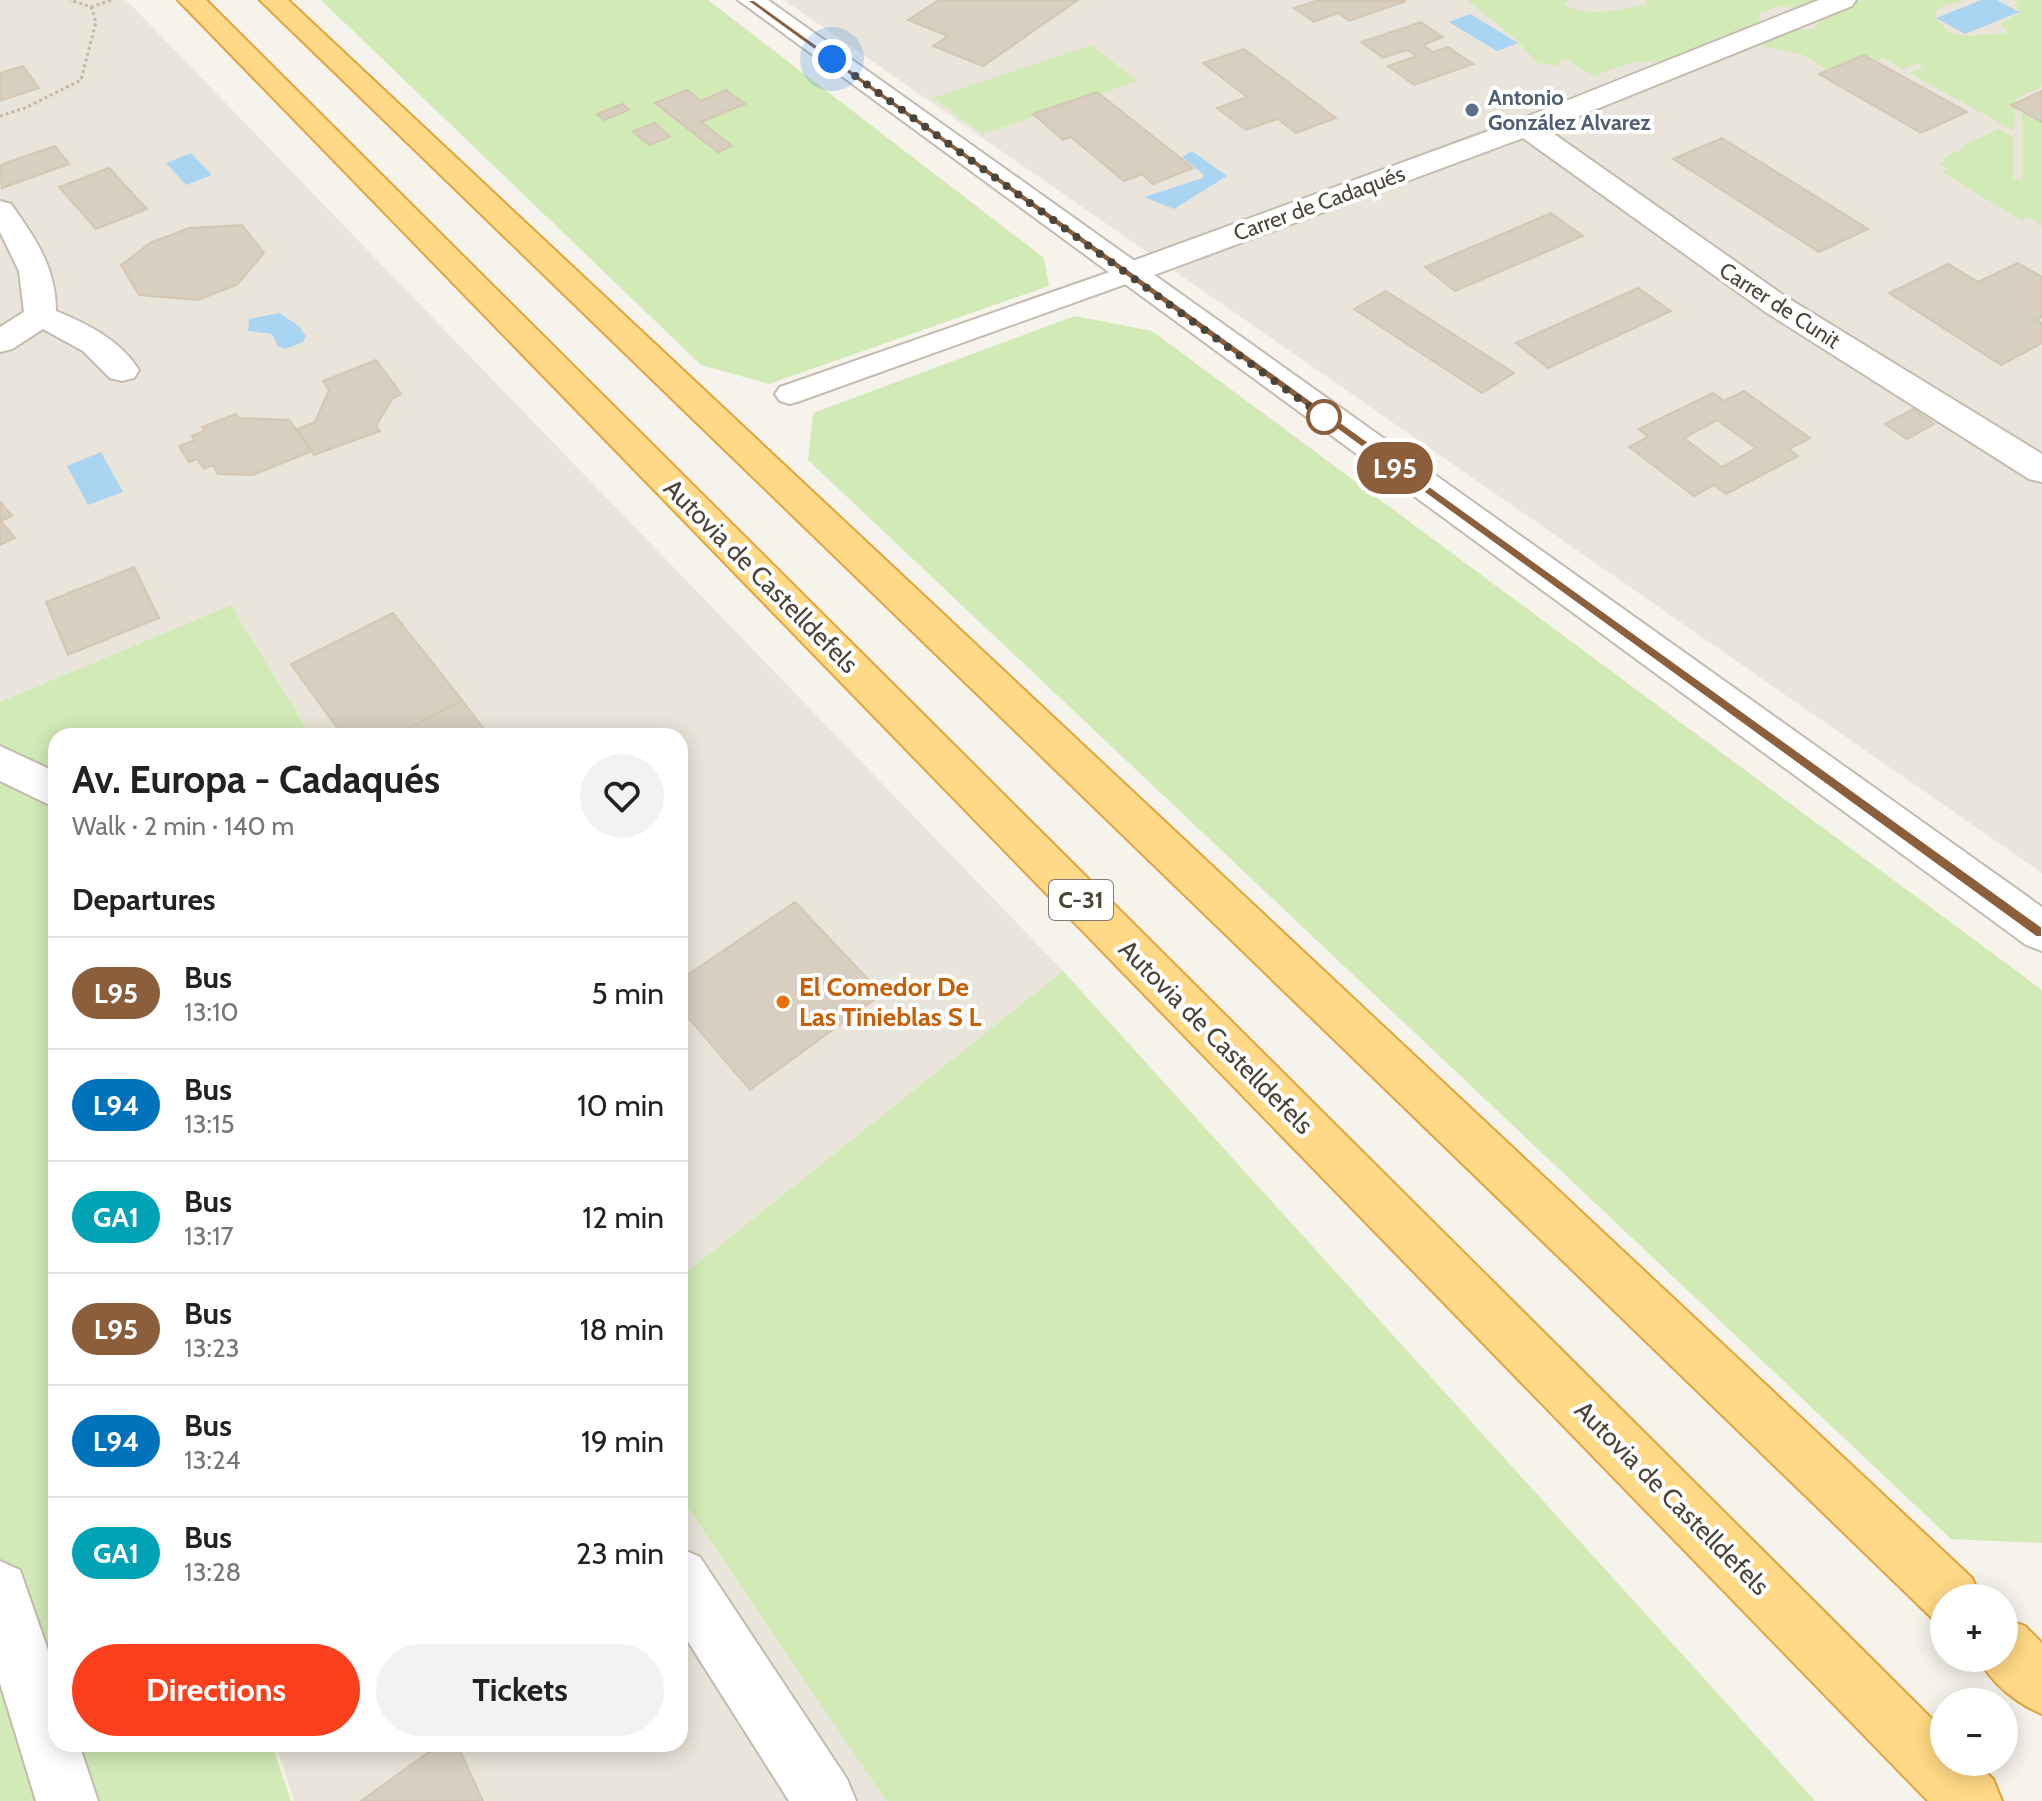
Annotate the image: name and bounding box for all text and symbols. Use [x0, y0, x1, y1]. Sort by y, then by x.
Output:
your location [812, 39, 852, 79]
place label: Antonio González Alvarez [1488, 84, 1651, 136]
marker: Antonio González Alvarez [1463, 101, 1481, 119]
street label: Carrer de Cadaqués [1230, 160, 1409, 247]
street label: Carrer de Cunit [1714, 256, 1846, 355]
unlabelled marker [1307, 400, 1341, 434]
line badge: L95 [1349, 442, 1441, 494]
text: L95 [1373, 451, 1417, 485]
street label: Autovia de Castelldefels [657, 472, 865, 680]
button: heart [580, 754, 664, 838]
text: Av. Europa - Cadaqués [72, 756, 440, 803]
text: Walk · 2 min · 140 m [72, 810, 294, 842]
road number: C-31 [1049, 880, 1113, 920]
text: Departures [72, 881, 216, 918]
street label: Autovia de Castelldefels [1112, 933, 1320, 1141]
text: Bus [184, 959, 232, 996]
place label: El Comedor De Las Tinieblas S L [799, 971, 982, 1033]
text: 5 min [592, 975, 664, 1012]
text: L95 [94, 976, 138, 1010]
marker: El Comedor De Las Tinieblas S L [774, 993, 792, 1011]
text: 13:10 [184, 996, 239, 1028]
text: Bus [184, 1071, 232, 1108]
text: 10 min [577, 1087, 664, 1124]
text: L94 [93, 1088, 139, 1122]
text: 13:15 [184, 1108, 235, 1140]
text: Bus [184, 1183, 232, 1220]
text: 12 min [582, 1199, 664, 1236]
text: GA1 [93, 1200, 139, 1234]
text: 13:17 [184, 1220, 234, 1252]
text: Bus [184, 1295, 232, 1332]
text: 18 min [580, 1311, 664, 1348]
text: L95 [94, 1312, 138, 1346]
text: 13:23 [184, 1332, 240, 1364]
street label: Autovia de Castelldefels [1568, 1394, 1776, 1602]
text: Bus [184, 1407, 232, 1444]
text: 19 min [581, 1423, 664, 1460]
text: L94 [93, 1424, 139, 1458]
text: 13:24 [184, 1444, 241, 1476]
text: Bus [184, 1519, 232, 1556]
text: 23 min [576, 1535, 664, 1572]
text: GA1 [93, 1536, 139, 1570]
text: 13:28 [184, 1556, 241, 1588]
map controls [1930, 1584, 2018, 1776]
button: + [1930, 1584, 2018, 1672]
button: Directions [72, 1644, 360, 1736]
button: Tickets [376, 1644, 664, 1736]
button: − [1930, 1688, 2018, 1776]

